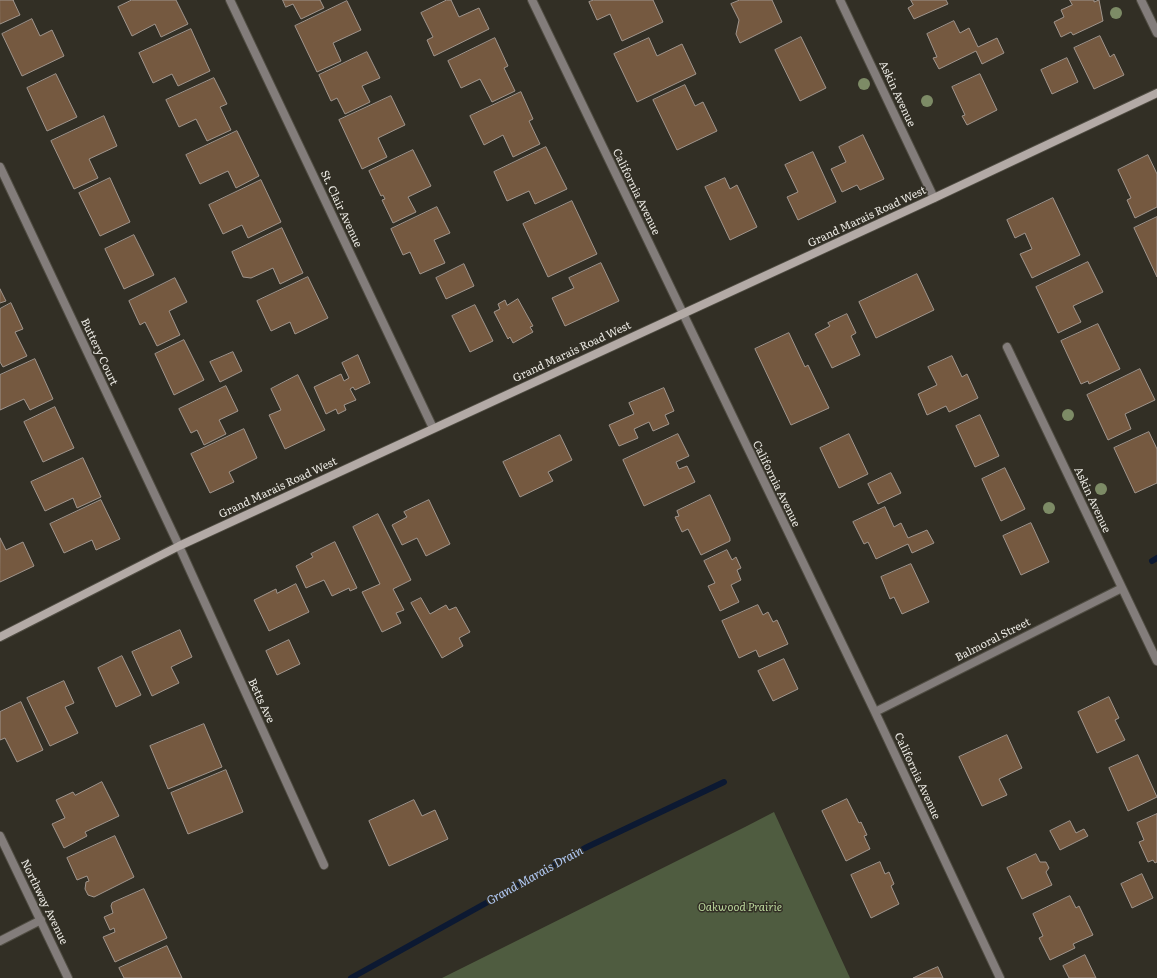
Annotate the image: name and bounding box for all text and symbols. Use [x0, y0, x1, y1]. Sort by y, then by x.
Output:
street label: Askin Avenue [876, 59, 918, 129]
street label: California Avenue [609, 147, 663, 237]
street label: St. Clair Avenue [317, 168, 365, 250]
street label: Grand Marais Road West [806, 184, 928, 250]
street label: Buttery Court [78, 316, 120, 388]
street label: Grand Marais Road West [511, 319, 633, 385]
street label: California Avenue [749, 439, 803, 529]
street label: Grand Marais Road West [217, 455, 339, 521]
street label: Askin Avenue [1071, 465, 1113, 535]
street label: Balmoral Street [953, 615, 1033, 665]
street label: Betts Ave [245, 677, 277, 725]
street label: California Avenue [891, 731, 943, 821]
water label: Grand Marais Drain [484, 844, 586, 908]
street label: Northway Avenue [18, 857, 70, 947]
park label: Oakwood Prairie [698, 901, 782, 915]

